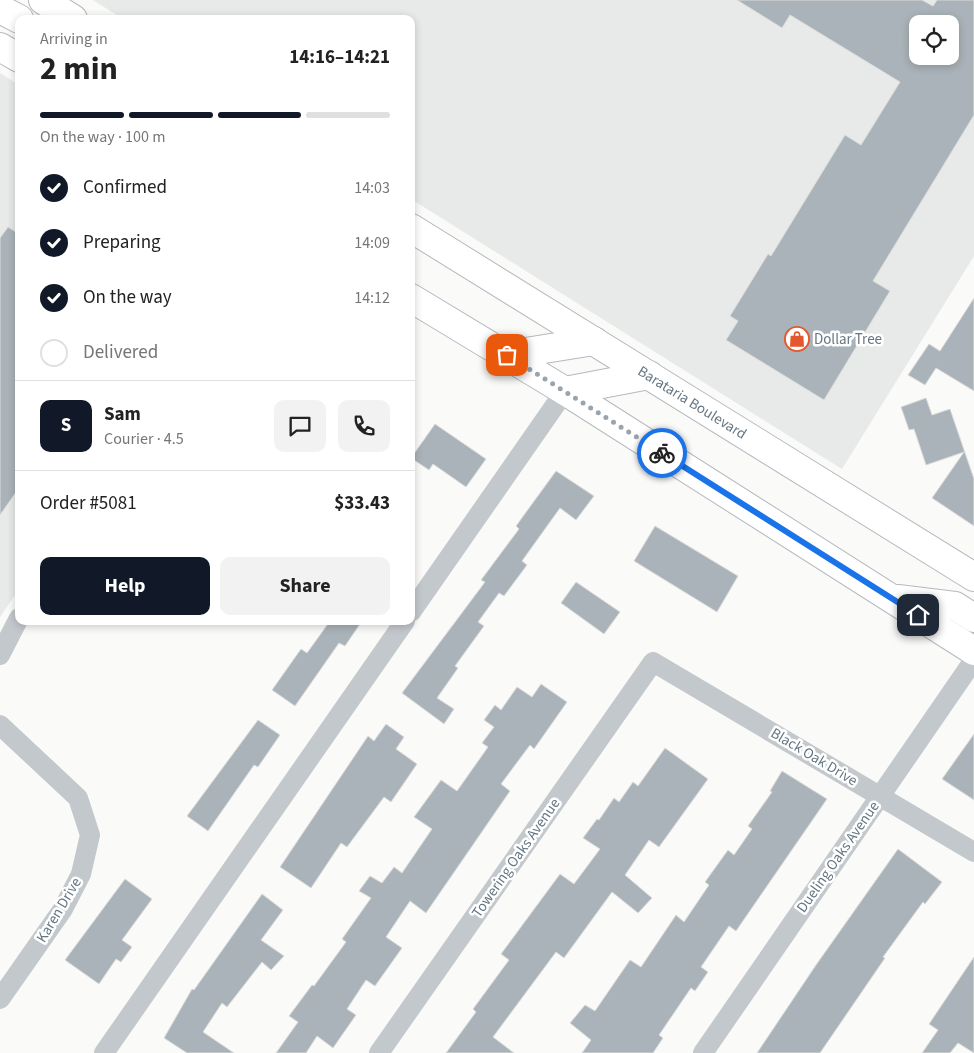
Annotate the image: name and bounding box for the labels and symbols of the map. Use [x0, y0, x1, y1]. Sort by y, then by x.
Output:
shop icon: Dollar Tree [784, 326, 810, 352]
place label: Dollar Tree [814, 329, 882, 350]
pin [486, 334, 528, 376]
street label: Barataria Boulevard [634, 361, 751, 444]
courier [637, 428, 687, 478]
pin [897, 594, 939, 636]
street label: Black Oak Drive [767, 723, 861, 791]
street label: Towering Oaks Avenue [467, 794, 565, 922]
street label: Dueling Oaks Avenue [792, 797, 884, 917]
street label: Karen Drive [31, 874, 87, 946]

